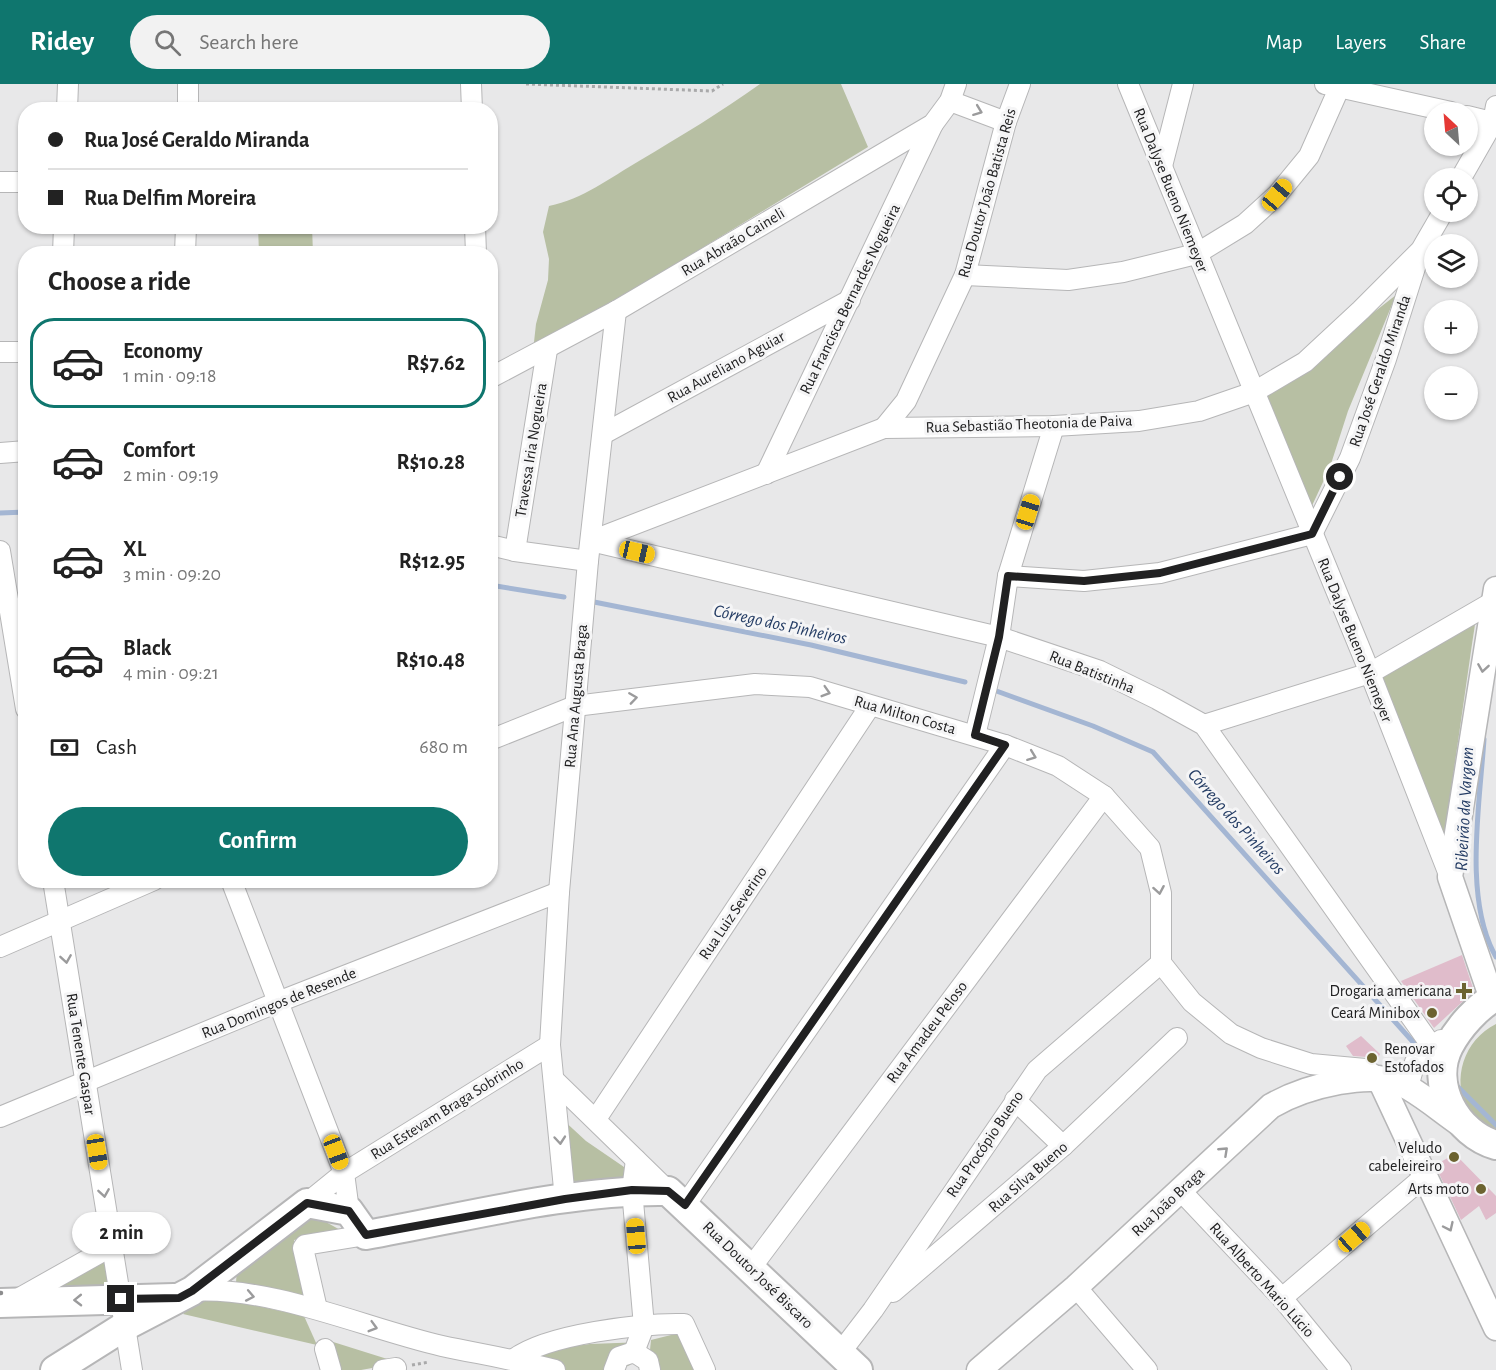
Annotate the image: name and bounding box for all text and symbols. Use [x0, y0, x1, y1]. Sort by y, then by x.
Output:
search box [130, 15, 550, 69]
icon: search [151, 26, 184, 59]
text: Ridey [30, 28, 94, 56]
text: Search here [199, 31, 299, 53]
text: Map [1266, 32, 1302, 53]
text: Layers [1335, 32, 1386, 53]
text: Share [1419, 32, 1466, 53]
north arrow [1424, 102, 1478, 156]
map controls [1424, 102, 1478, 420]
one-way arrow [972, 104, 983, 117]
street label: Rua Doutor João Batista Reis [955, 106, 1019, 279]
street label: Rua Dalyse Bueno Niemeyer [1130, 106, 1212, 276]
text: Rua José Geraldo Miranda [84, 129, 310, 151]
button: locate [1424, 168, 1478, 222]
car [1259, 175, 1295, 215]
text: Rua Delfim Moreira [84, 187, 256, 209]
street label: Rua Francisca Bernardes Nogueira [797, 201, 903, 397]
street label: Rua Abraão Caineli [679, 205, 787, 279]
button: layers [1424, 234, 1478, 288]
text: Choose a ride [48, 268, 191, 295]
street label: Rua José Geraldo Miranda [1346, 293, 1414, 449]
button: + [1424, 300, 1478, 354]
street label: Rua Aureliano Aguiar [665, 328, 788, 406]
icon: car [51, 336, 105, 390]
text: Economy [123, 340, 203, 362]
text: R$7.62 [407, 352, 465, 374]
text: 1 min · 09:18 [123, 366, 216, 386]
button: − [1424, 366, 1478, 420]
street label: Travessa Iria Nogueira [512, 382, 550, 518]
street label: Rua Sebastião Theotonia de Paiva [925, 412, 1133, 436]
icon: car [51, 435, 105, 489]
text: Comfort [123, 439, 195, 461]
text: R$10.28 [396, 451, 465, 473]
route start [1326, 463, 1353, 490]
text: 2 min · 09:19 [123, 465, 219, 485]
car [1014, 492, 1042, 532]
icon: car [51, 534, 105, 588]
text: XL [123, 538, 146, 560]
car [617, 539, 657, 565]
text: R$12.95 [399, 550, 465, 572]
street label: Rua Dalyse Bueno Niemeyer [1314, 556, 1396, 726]
text: 3 min · 09:20 [123, 564, 221, 584]
water label: Córrego dos Pinheiros [712, 602, 848, 648]
street label: Rua Ana Augusta Braga [562, 624, 590, 768]
icon: car [51, 633, 105, 687]
text: Black [123, 637, 171, 659]
street label: Rua Batistinha [1047, 648, 1137, 696]
text: R$10.48 [396, 649, 465, 671]
text: 4 min · 09:21 [123, 663, 219, 683]
one-way arrow [1477, 663, 1489, 672]
one-way arrow [820, 685, 831, 697]
one-way arrow [628, 692, 637, 705]
street label: Rua Milton Costa [852, 693, 958, 737]
icon: cash [48, 731, 81, 764]
text: Cash [96, 736, 137, 758]
text: 680 m [419, 737, 468, 757]
water label: Ribeirão da Vargem [1453, 746, 1477, 872]
one-way arrow [1026, 749, 1037, 761]
water label: Córrego dos Pinheiros [1184, 766, 1288, 879]
button: Confirm [48, 807, 468, 876]
street label: Rua Luiz Severino [696, 864, 770, 962]
one-way arrow [1153, 885, 1165, 895]
one-way arrow [59, 954, 72, 964]
street label: Rua Domingos de Resende [199, 965, 359, 1041]
street label: Rua Amadeu Peloso [884, 978, 971, 1086]
place label: Drogaria americana [1329, 983, 1452, 999]
marker: Drogaria americana [1457, 984, 1471, 998]
street label: Rua Tenente Gaspar [63, 992, 99, 1117]
place label: Ceará Minibox [1331, 1005, 1420, 1021]
marker: Ceará Minibox [1425, 1006, 1439, 1020]
place label: Renovar Estofados [1384, 1041, 1444, 1075]
marker: Renovar Estofados [1365, 1051, 1379, 1065]
street label: Rua Estevam Braga Sobrinho [368, 1055, 526, 1163]
street label: Rua Procópio Bueno [944, 1088, 1027, 1200]
car [321, 1132, 351, 1172]
car [85, 1133, 109, 1171]
one-way arrow [553, 1135, 566, 1144]
street label: Rua Silva Bueno [985, 1138, 1071, 1215]
place label: Veludo cabeleireiro [1368, 1140, 1442, 1174]
one-way arrow [1217, 1147, 1228, 1158]
marker: Veludo cabeleireiro [1447, 1150, 1461, 1164]
street label: Rua João Braga [1129, 1164, 1207, 1240]
place label: Arts moto [1408, 1181, 1469, 1197]
marker: Arts moto [1474, 1182, 1488, 1196]
one-way arrow [97, 1188, 109, 1198]
callout: 2 min [72, 1212, 170, 1254]
car [625, 1217, 647, 1255]
street label: Rua Doutor José Biscaro [700, 1218, 816, 1332]
car [1335, 1218, 1373, 1256]
street label: Rua Alberto Mario Lúcio [1207, 1220, 1318, 1340]
one-way arrow [1441, 1220, 1453, 1231]
text: 2 min [99, 1223, 144, 1243]
route end [107, 1285, 134, 1312]
one-way arrow [245, 1289, 255, 1302]
one-way arrow [74, 1293, 83, 1306]
one-way arrow [367, 1320, 378, 1332]

